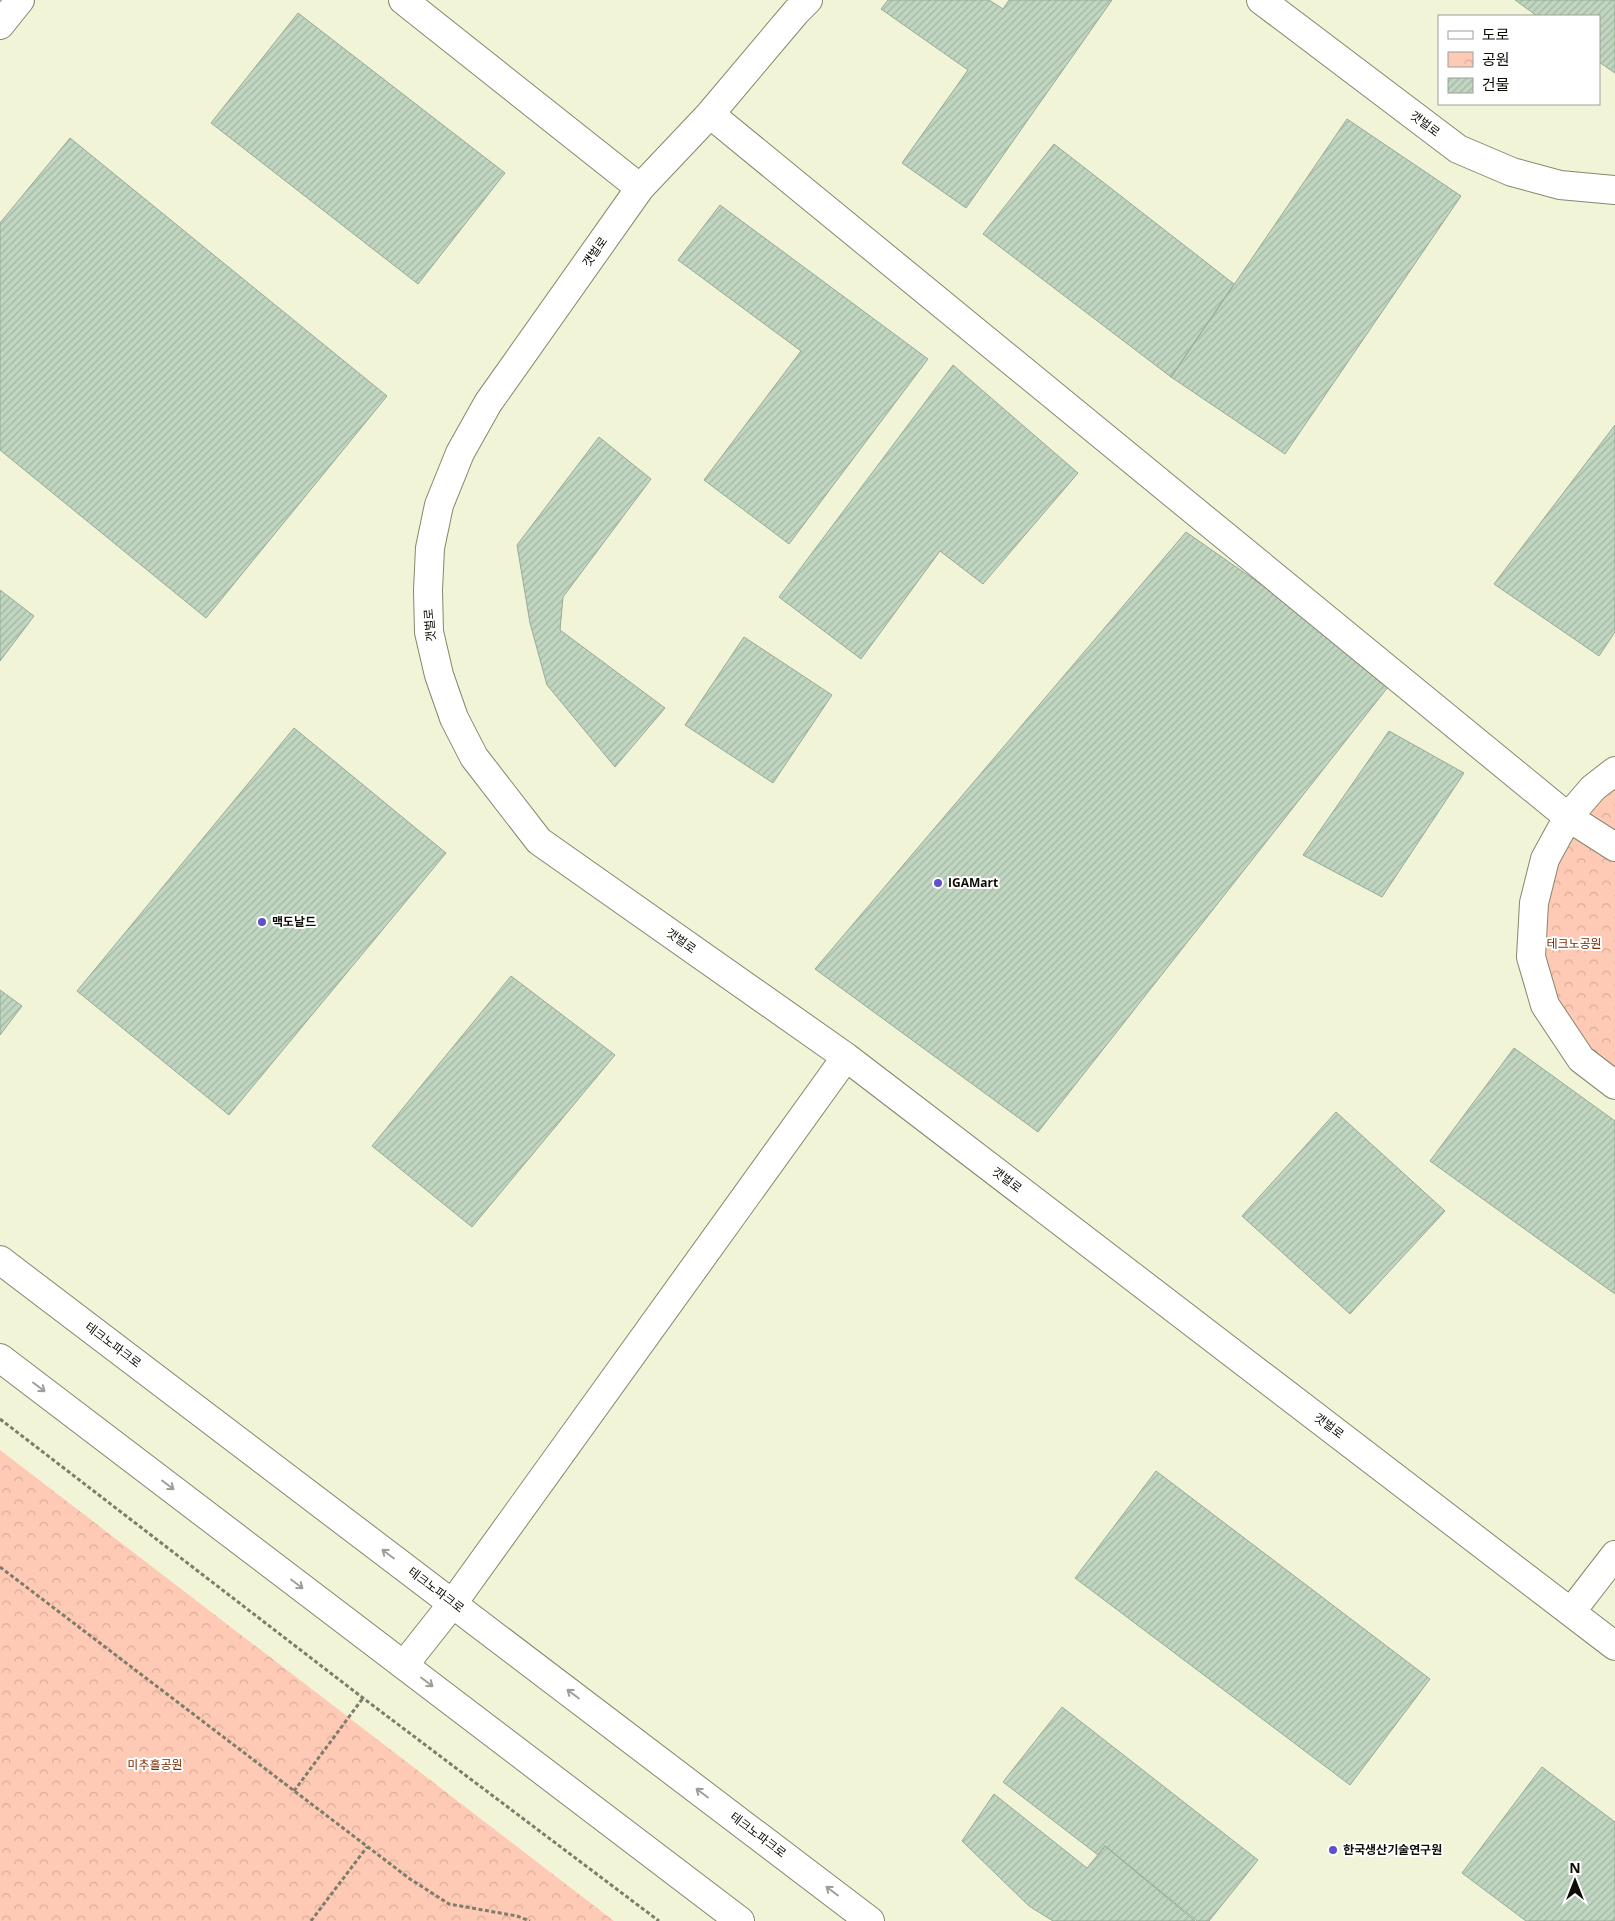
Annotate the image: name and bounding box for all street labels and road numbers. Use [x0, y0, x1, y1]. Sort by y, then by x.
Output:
street label: 갯벌로 [1407, 107, 1444, 140]
street label: 갯벌로 [578, 233, 611, 270]
street label: 갯벌로 [420, 608, 439, 642]
street label: 갯벌로 [663, 924, 700, 957]
street label: 갯벌로 [989, 1163, 1026, 1196]
street label: 테크노파크로 [82, 1318, 145, 1371]
street label: 갯벌로 [1311, 1409, 1348, 1442]
street label: 테크노파크로 [405, 1563, 468, 1616]
street label: 테크노파크로 [727, 1808, 790, 1861]

